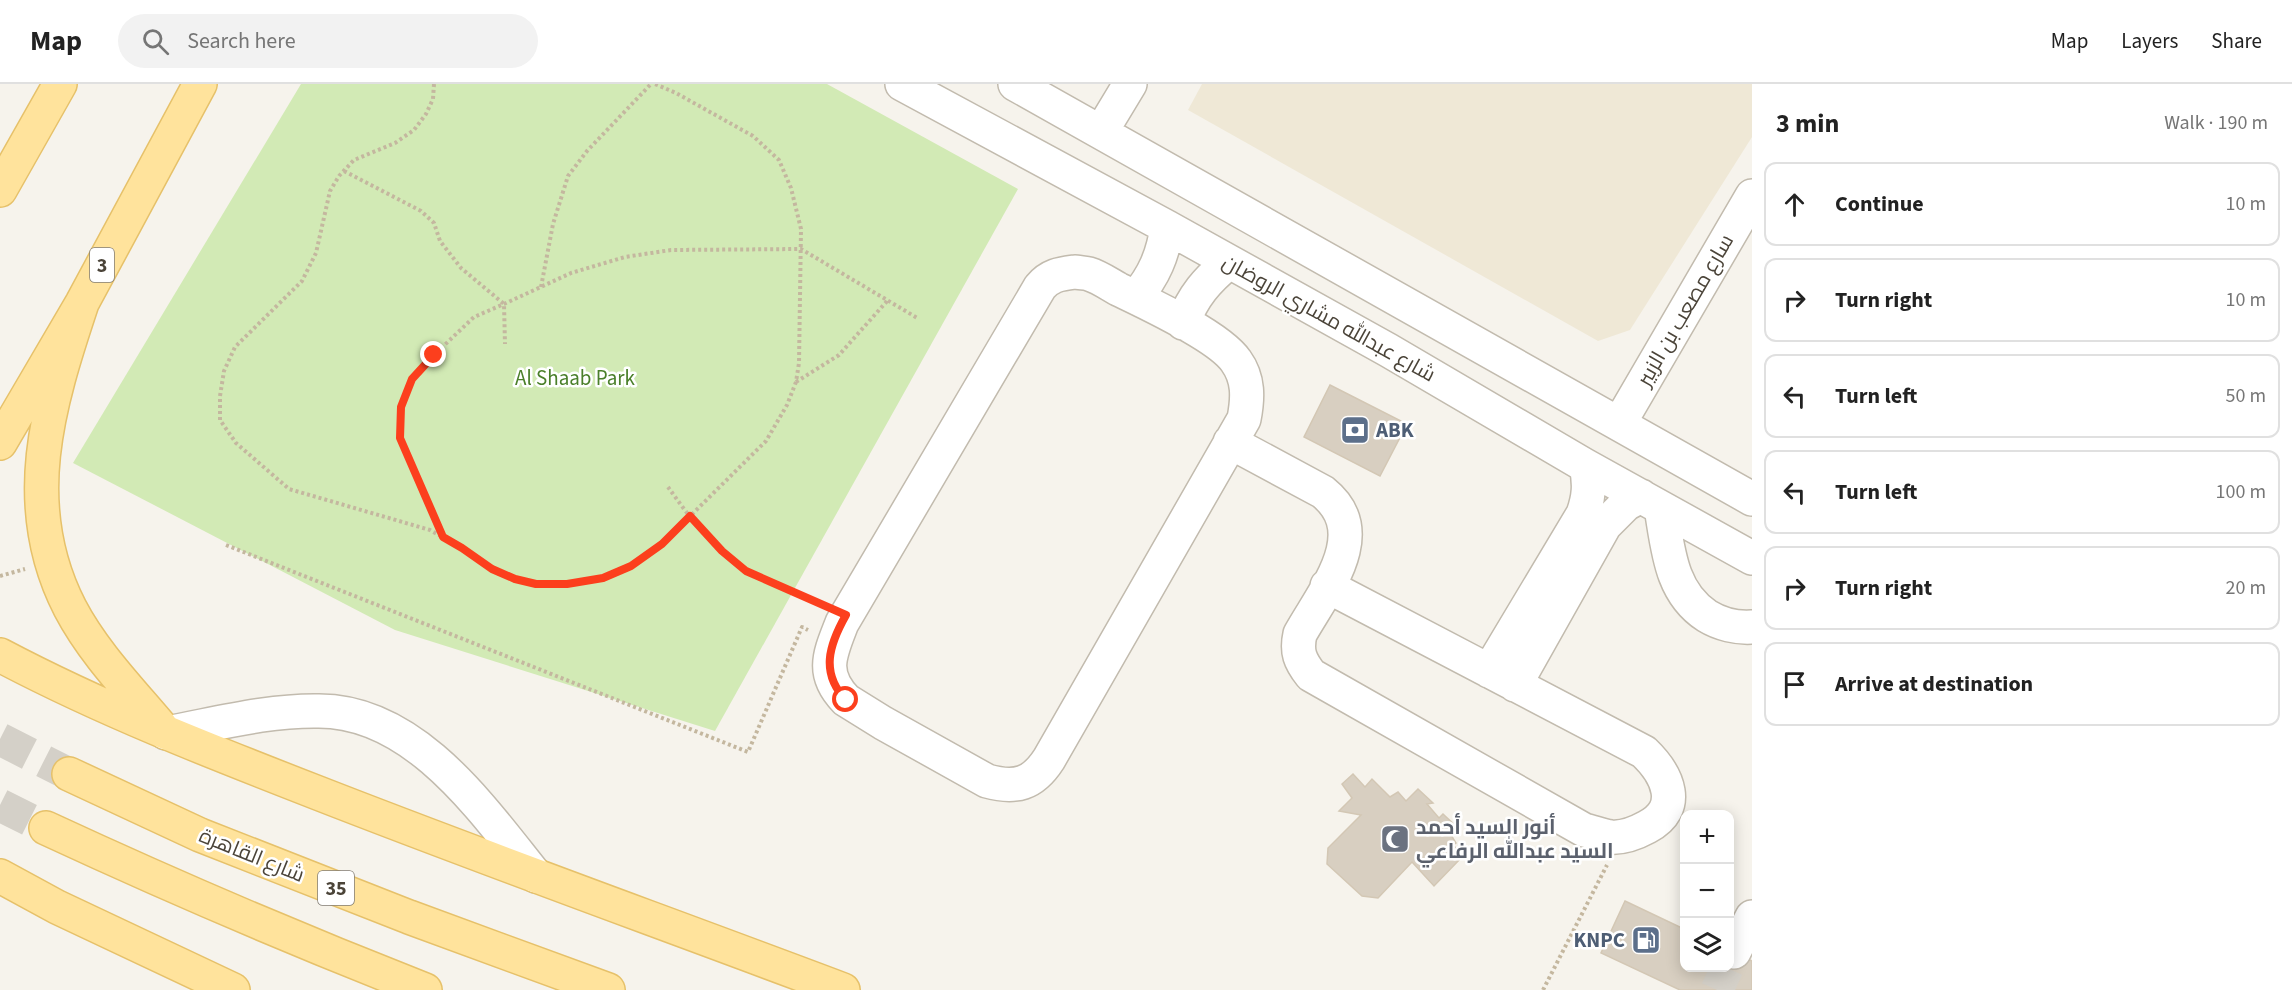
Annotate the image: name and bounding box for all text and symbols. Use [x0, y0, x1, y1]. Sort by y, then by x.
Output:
search box [118, 14, 538, 68]
text: Map [30, 21, 82, 61]
icon: search [139, 25, 172, 58]
text: Search here [187, 25, 296, 57]
text: Map [2051, 26, 2088, 56]
text: Layers [2121, 26, 2178, 56]
text: Share [2211, 26, 2262, 56]
text: 3 min [1776, 105, 1839, 142]
text: Walk · 190 m [2164, 109, 2268, 137]
icon: ahead [1778, 188, 1811, 221]
text: Continue [1835, 188, 1924, 220]
text: 10 m [2226, 190, 2266, 218]
street label: سارع مصعب بن الزبير [1629, 228, 1741, 393]
street label: شارع عبدالله مشاري الروضان [1216, 247, 1441, 390]
road number: 3 [90, 248, 114, 282]
icon: right [1778, 284, 1811, 317]
text: Turn right [1835, 284, 1932, 316]
text: 10 m [2226, 286, 2266, 314]
route end [420, 341, 446, 367]
park label: Al Shaab Park [515, 363, 636, 393]
icon: left [1778, 380, 1811, 413]
text: Turn left [1835, 380, 1917, 412]
text: 50 m [2226, 382, 2266, 410]
bank icon: ABK [1339, 414, 1371, 446]
place label: ABK [1375, 415, 1415, 445]
icon: left [1778, 476, 1811, 509]
text: Turn left [1835, 476, 1917, 508]
text: 100 m [2216, 478, 2266, 506]
icon: right [1778, 572, 1811, 605]
text: Turn right [1835, 572, 1932, 604]
text: 20 m [2226, 574, 2266, 602]
icon: arrive [1778, 668, 1811, 701]
text: Arrive at destination [1835, 668, 2033, 700]
route start [832, 686, 858, 712]
map controls [1680, 810, 1734, 972]
button: + [1680, 810, 1734, 864]
place label: أنور السيد أحمد السيد عبدالله الرفاعي [1416, 812, 1614, 868]
street label: شارع القاهرة [195, 820, 309, 890]
mosque icon: أنور السيد أحمد السيد عبدالله الرفاعي [1379, 823, 1411, 855]
button: − [1680, 864, 1734, 918]
road number: 35 [318, 871, 354, 905]
button: layers [1680, 918, 1734, 972]
fuel station icon: KNPC [1630, 924, 1662, 956]
place label: KNPC [1573, 925, 1625, 955]

